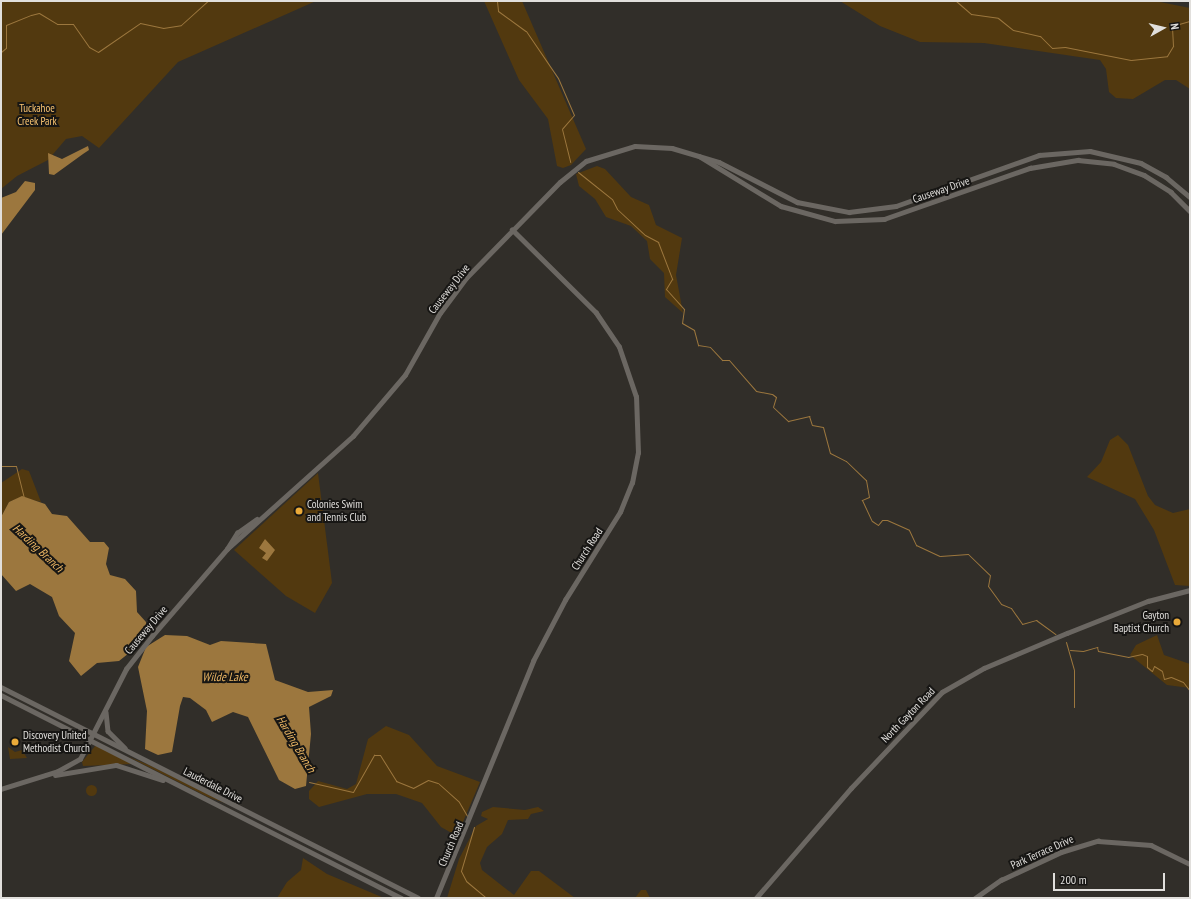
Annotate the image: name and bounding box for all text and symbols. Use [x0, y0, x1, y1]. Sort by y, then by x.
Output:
north arrow [1143, 8, 1183, 48]
text: N [1168, 22, 1182, 30]
park label: Tuckahoe Creek Park [17, 102, 57, 128]
street label: Causeway Drive [911, 174, 971, 206]
street label: Causeway Drive [425, 261, 473, 317]
place label: Colonies Swim and Tennis Club [307, 498, 367, 524]
marker: Colonies Swim and Tennis Club [294, 506, 304, 516]
water label: Harding Branch [10, 521, 66, 575]
street label: Church Road [569, 525, 605, 573]
street label: Causeway Drive [122, 603, 170, 657]
place label: Gayton Baptist Church [1114, 609, 1169, 635]
marker: Gayton Baptist Church [1172, 617, 1182, 627]
water label: Wilde Lake [202, 670, 248, 684]
street label: North Gayton Road [878, 685, 938, 745]
water label: Harding Branch [273, 713, 319, 775]
place label: Discovery United Methodist Church [23, 729, 90, 755]
marker: Discovery United Methodist Church [10, 737, 20, 747]
street label: Lauderdale Drive [181, 764, 245, 806]
street label: Church Road [436, 820, 466, 868]
street label: Park Terrace Drive [1008, 832, 1076, 872]
scale bar [1055, 865, 1167, 891]
text: 200 m [1060, 872, 1087, 887]

